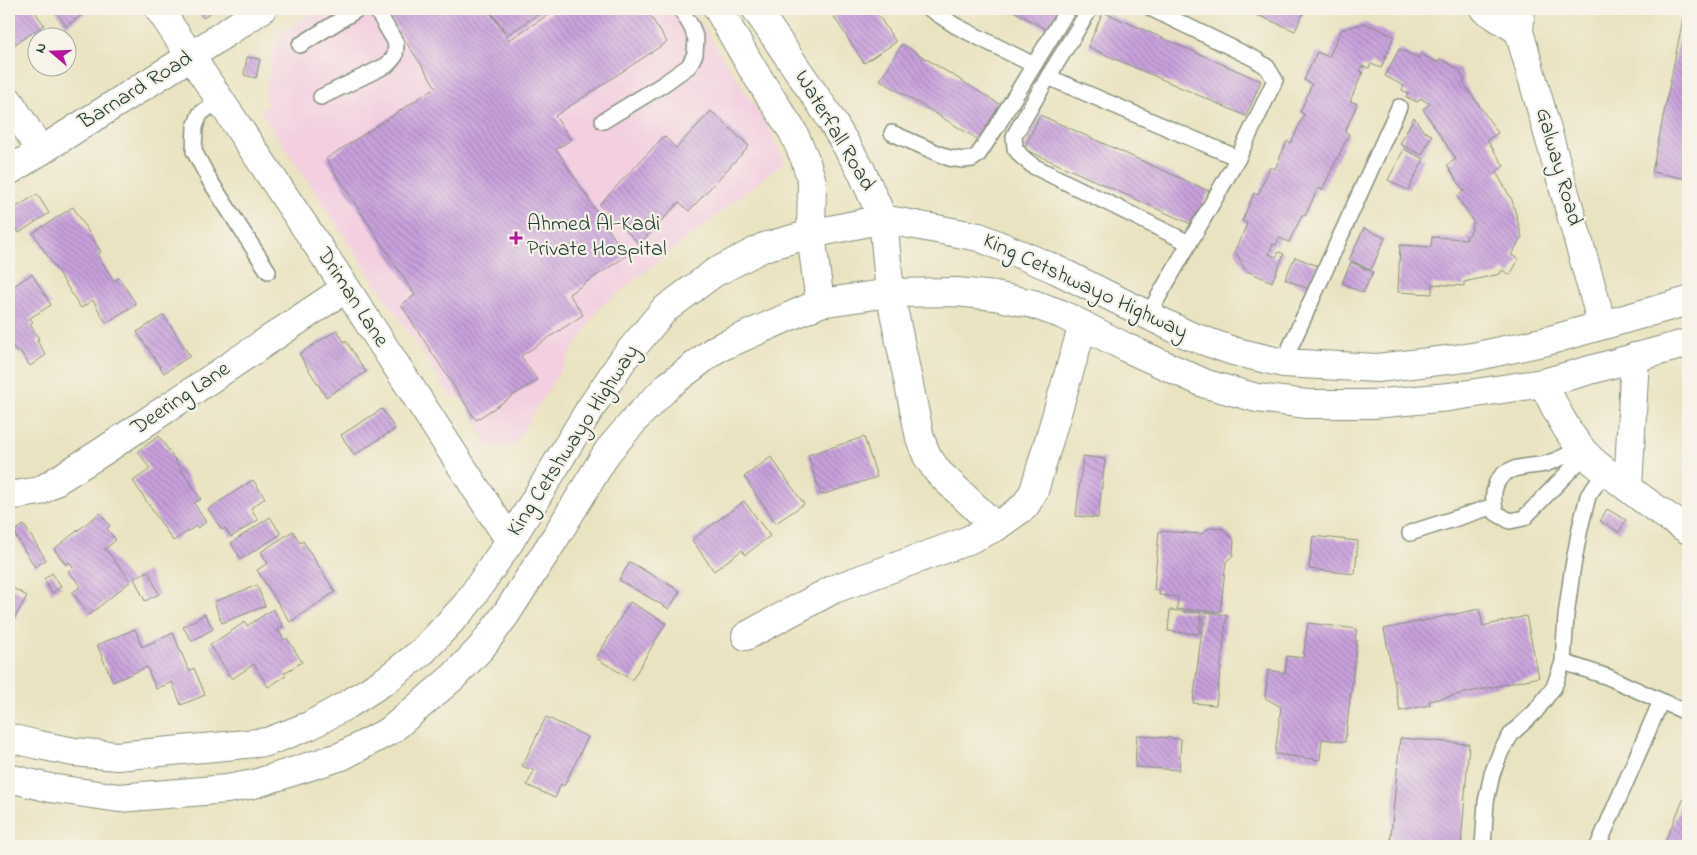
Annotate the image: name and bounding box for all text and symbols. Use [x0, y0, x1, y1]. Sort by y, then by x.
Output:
north arrow [28, 28, 78, 78]
text: N [30, 40, 53, 56]
street label: Barnard Road [72, 43, 199, 139]
street label: Waterfall Road [785, 65, 883, 197]
street label: Galway Road [1525, 104, 1590, 230]
place label: Ahmed Al-Kadi Private Hospital [527, 209, 667, 266]
street label: King Cetshwayo Highway [977, 225, 1193, 349]
marker: Ahmed Al-Kadi Private Hospital [509, 231, 523, 245]
street label: Driman Lane [307, 241, 396, 354]
street label: King Cetshwayo Highway [500, 339, 649, 544]
street label: Deering Lane [124, 354, 238, 445]

